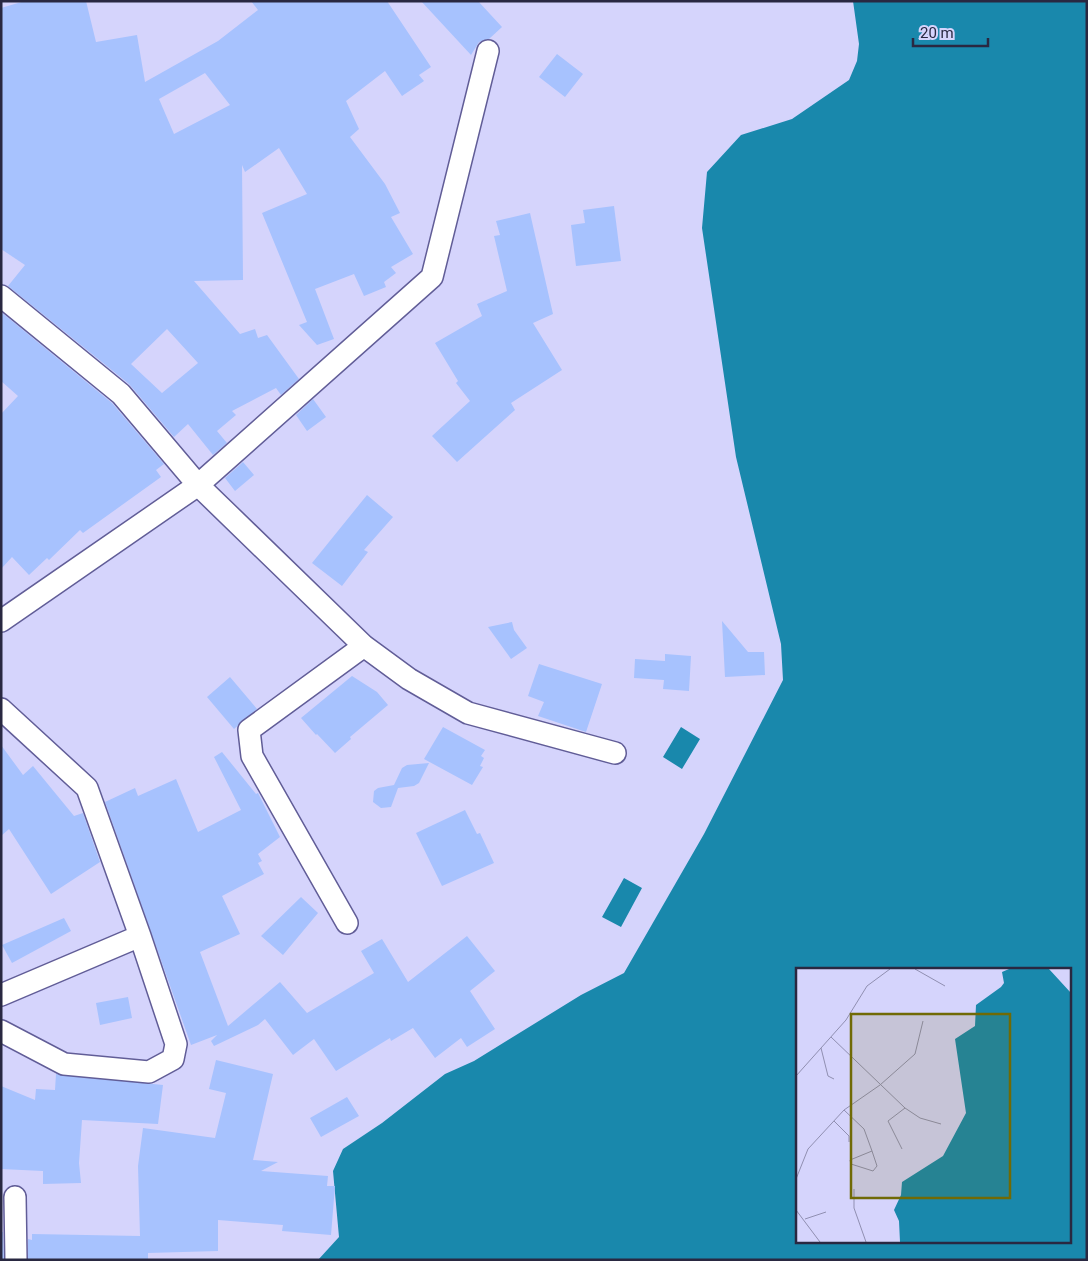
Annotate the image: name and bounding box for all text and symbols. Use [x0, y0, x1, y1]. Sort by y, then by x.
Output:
scale bar [913, 15, 988, 47]
text: 20 m [920, 24, 954, 42]
inset map [796, 968, 1070, 1244]

